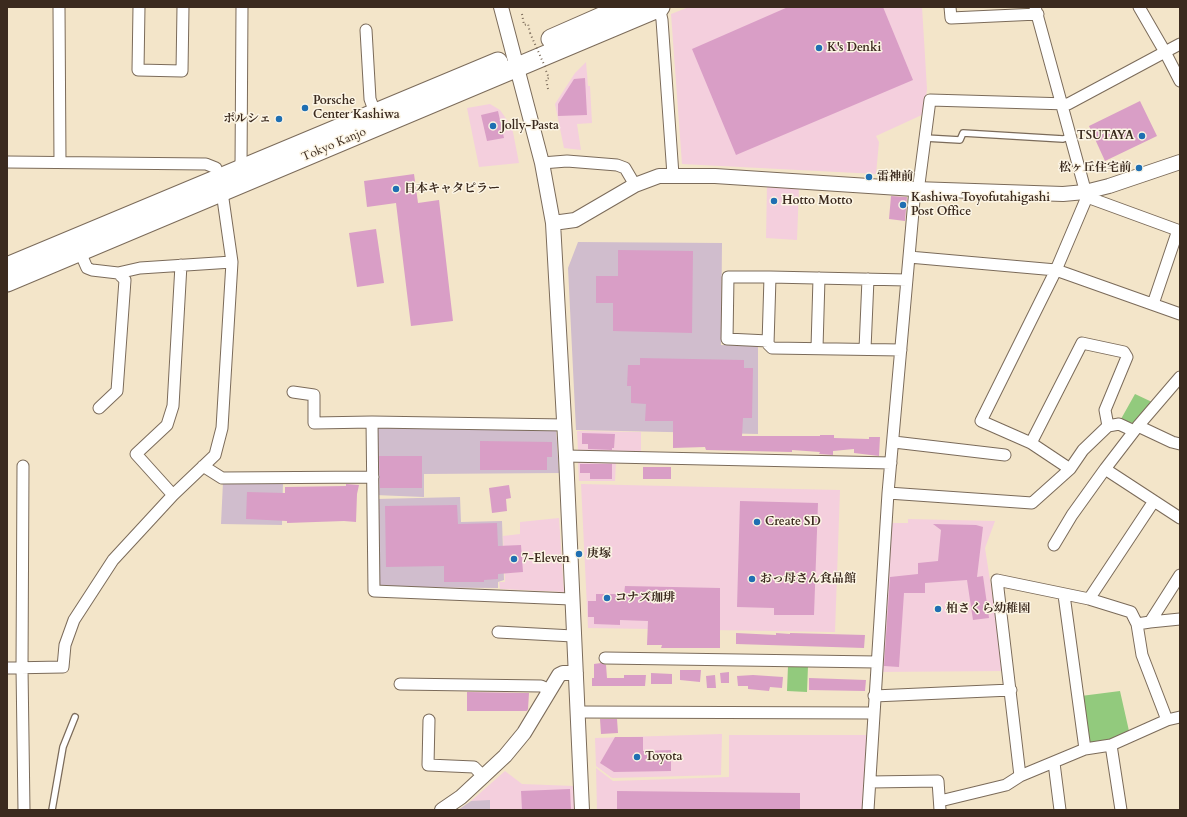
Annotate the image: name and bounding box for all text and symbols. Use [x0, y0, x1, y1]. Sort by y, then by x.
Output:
place label: K's Denki [827, 41, 881, 55]
marker: K's Denki [814, 43, 824, 53]
place label: Porsche Center Kashiwa [313, 94, 400, 122]
marker: Porsche Center Kashiwa [300, 103, 310, 113]
place label: ポルシェ [223, 112, 271, 126]
marker: ポルシェ [274, 114, 284, 124]
place label: Jolly-Pasta [501, 119, 559, 133]
marker: Jolly-Pasta [488, 121, 498, 131]
street label: Tokyo Kanjo [300, 125, 368, 165]
place label: TSUTAYA [1077, 129, 1134, 143]
marker: TSUTAYA [1137, 131, 1147, 141]
place label: 松ヶ丘住宅前 [1059, 161, 1131, 175]
marker: 松ヶ丘住宅前 [1134, 163, 1144, 173]
place label: 雷神前 [877, 170, 913, 184]
marker: 雷神前 [864, 172, 874, 182]
place label: 日本キャタピラー [404, 182, 500, 196]
marker: 日本キャタピラー [391, 184, 401, 194]
place label: Kashiwa Toyofutahigashi Post Office [911, 191, 1050, 219]
place label: Hotto Motto [782, 194, 852, 208]
marker: Hotto Motto [769, 196, 779, 206]
marker: Kashiwa Toyofutahigashi Post Office [898, 200, 908, 210]
place label: Create SD [765, 515, 821, 529]
marker: Create SD [752, 517, 762, 527]
place label: 庚塚 [587, 547, 611, 561]
marker: 庚塚 [574, 549, 584, 559]
place label: 7-Eleven [522, 552, 570, 566]
marker: 7-Eleven [509, 554, 519, 564]
place label: おっ母さん食品館 [760, 572, 856, 586]
marker: おっ母さん食品館 [747, 574, 757, 584]
place label: コナズ珈琲 [615, 591, 675, 605]
marker: コナズ珈琲 [602, 593, 612, 603]
place label: 柏さくら幼稚園 [946, 602, 1030, 616]
marker: 柏さくら幼稚園 [933, 604, 943, 614]
place label: Toyota [645, 750, 682, 764]
marker: Toyota [632, 752, 642, 762]

